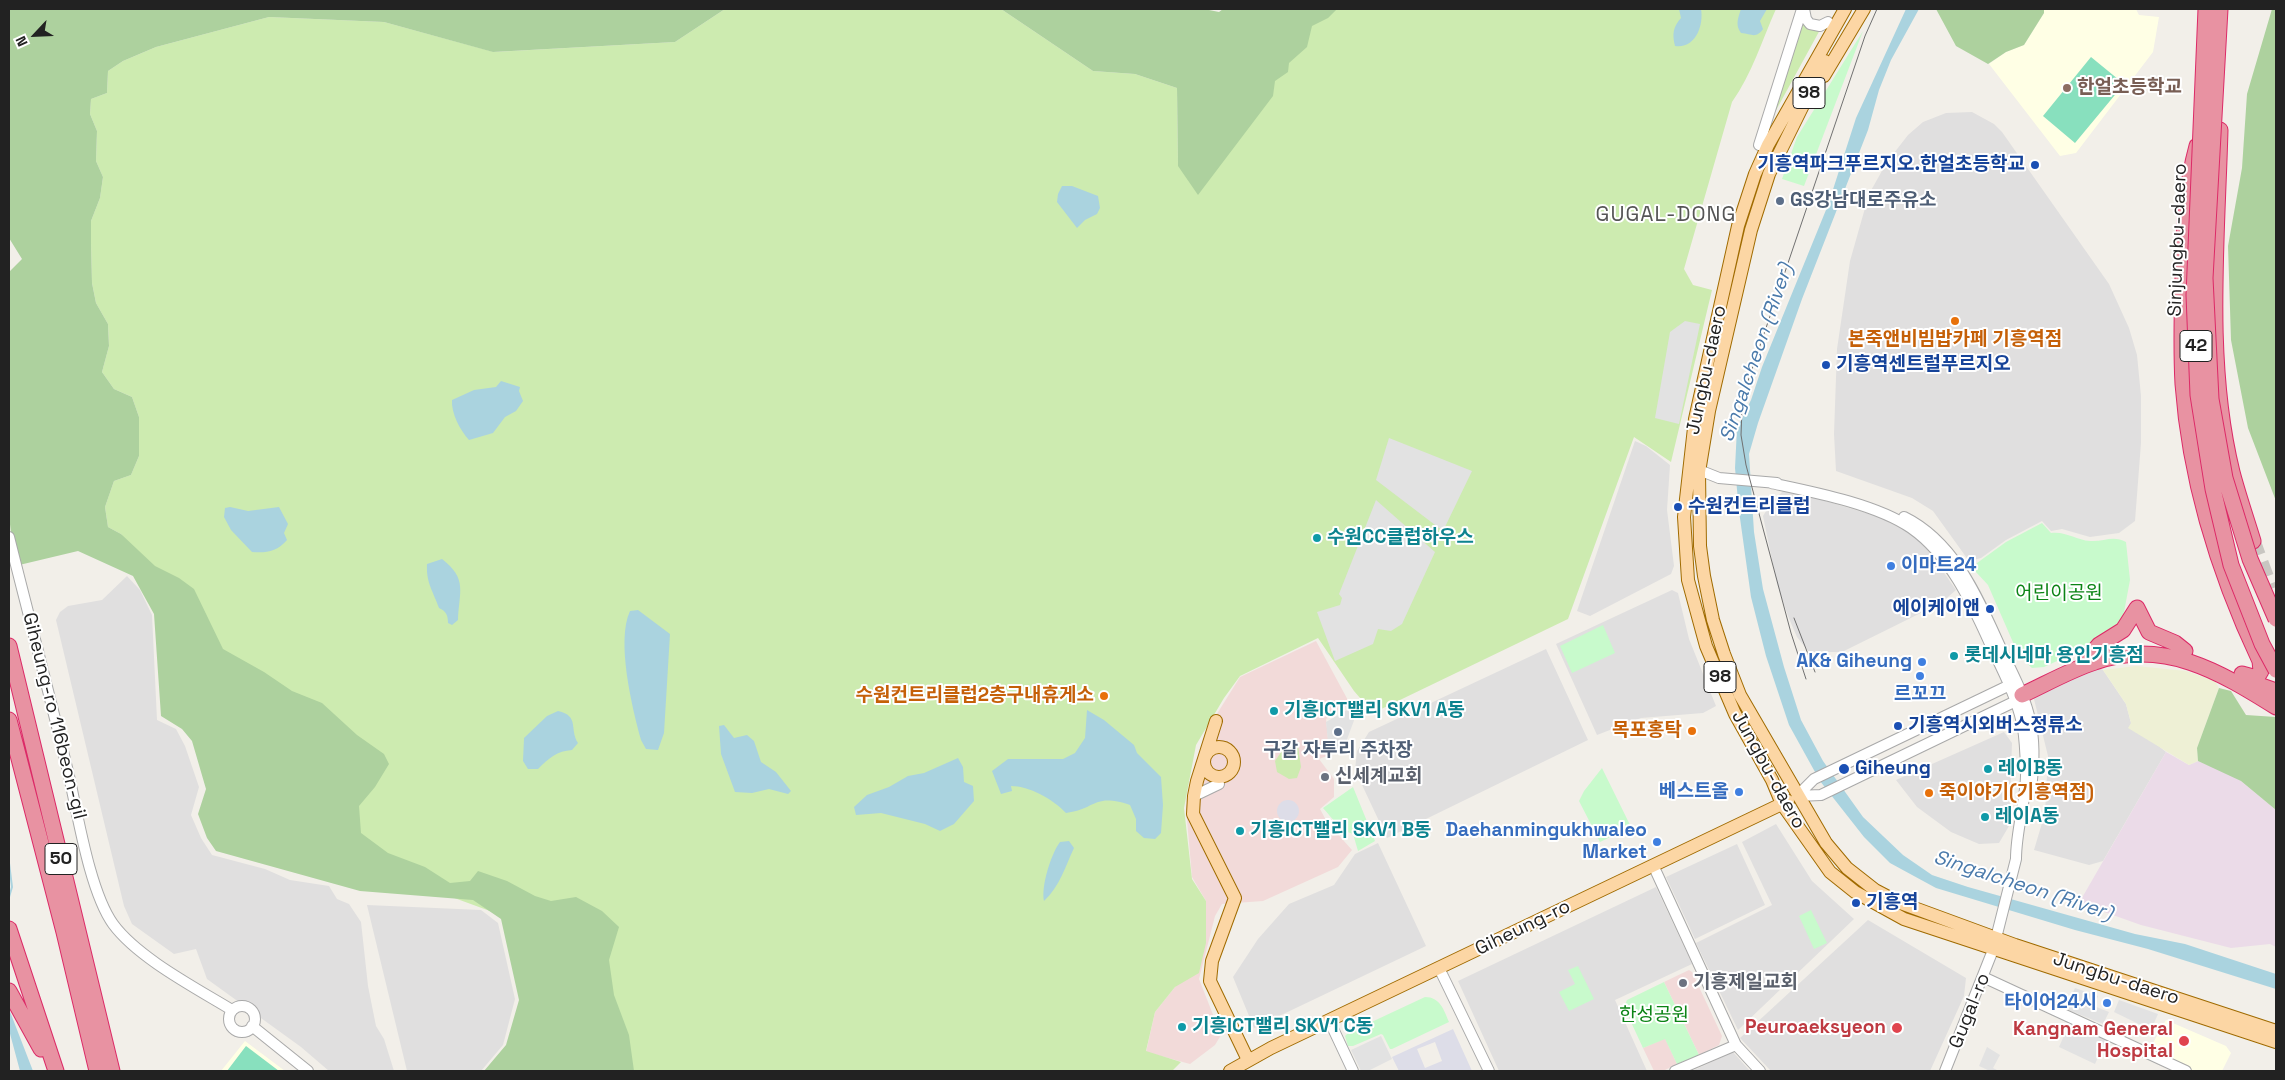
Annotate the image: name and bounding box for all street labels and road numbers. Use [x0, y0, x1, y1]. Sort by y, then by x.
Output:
road number: 98 [1793, 78, 1825, 109]
street label: Sinjungbu-daero [2164, 163, 2192, 317]
street label: Jungbu-daero [1682, 303, 1732, 437]
road number: 42 [2180, 331, 2212, 362]
street label: Giheung-ro 116beon-gil [17, 610, 91, 822]
road number: 98 [1704, 662, 1736, 692]
street label: Jungbu-daero [1726, 707, 1810, 833]
road number: 50 [45, 844, 77, 874]
street label: Giheung-ro [1472, 895, 1574, 961]
street label: Jungbu-daero [2050, 948, 2182, 1010]
street label: Gugal-ro [1945, 970, 1995, 1052]

